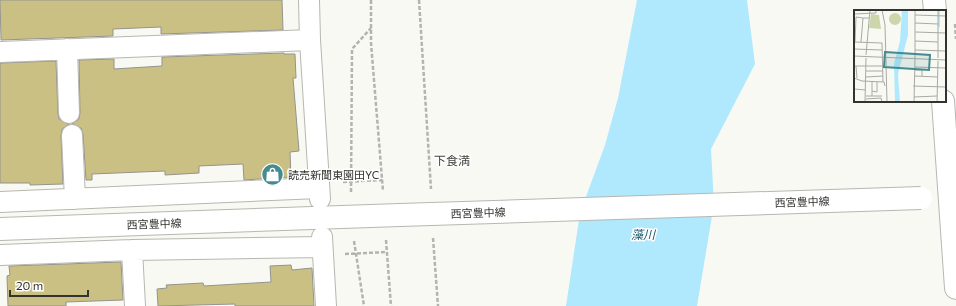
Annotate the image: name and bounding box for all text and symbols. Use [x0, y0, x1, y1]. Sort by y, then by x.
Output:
inset map [854, 10, 946, 102]
district label: 下食満 [434, 153, 470, 167]
shop icon: 読売新聞東園田YC [260, 162, 286, 188]
place label: 読売新聞東園田YC [288, 168, 379, 181]
street label: 西宮豊中線 [774, 194, 830, 209]
street label: 西宮豊中線 [450, 205, 506, 220]
street label: 西宮豊中線 [126, 216, 182, 231]
water label: 藻川 [631, 227, 657, 241]
scale bar [10, 272, 88, 298]
text: 20 m [16, 278, 43, 292]

